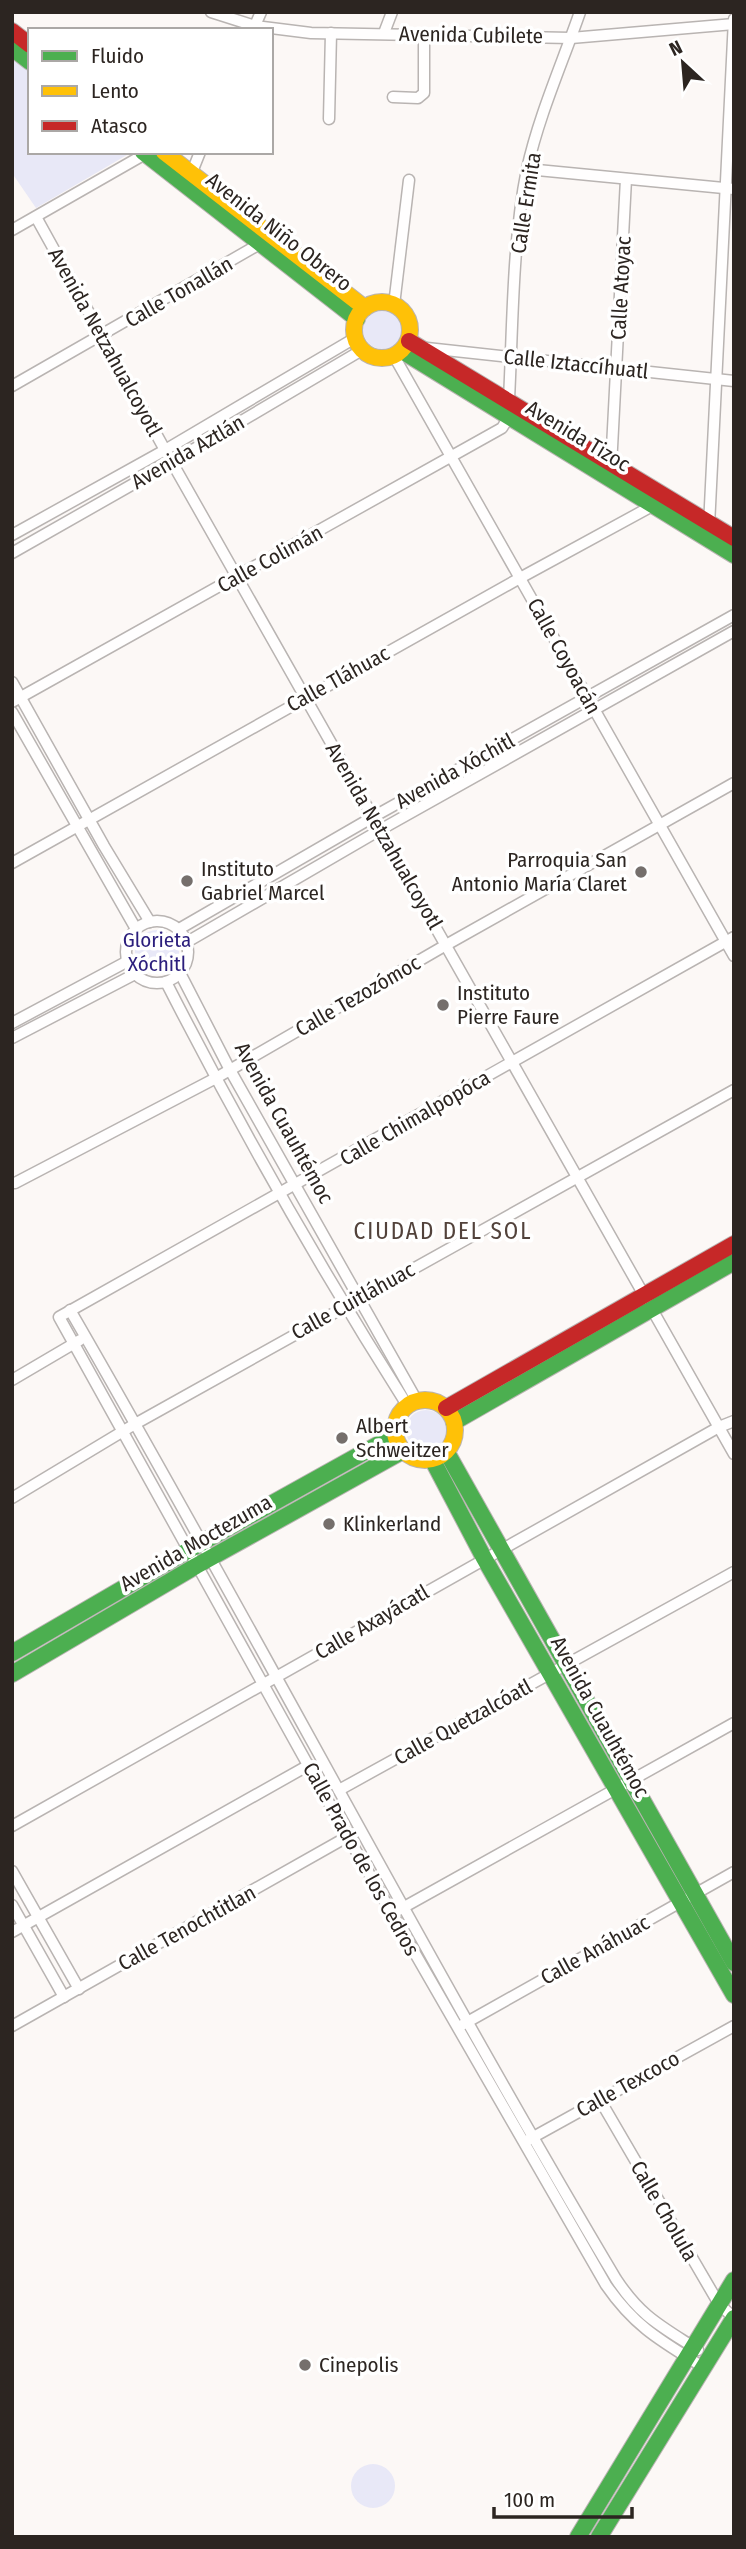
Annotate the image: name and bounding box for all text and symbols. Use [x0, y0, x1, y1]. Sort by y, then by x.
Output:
street label: Avenida Cubilete [399, 21, 543, 49]
legend [28, 28, 273, 154]
north arrow [648, 28, 718, 98]
text: N [666, 35, 686, 61]
text: Fluido [91, 43, 144, 69]
text: Lento [91, 78, 139, 104]
text: Atasco [91, 113, 148, 139]
street label: Calle Ermita [505, 150, 547, 256]
street label: Avenida Niño Obrero [201, 167, 357, 297]
street label: Calle Atoyac [605, 236, 637, 340]
street label: Avenida Netzahualcoyotl [42, 243, 168, 441]
street label: Calle Tonallán [121, 251, 237, 333]
street label: Calle Iztaccíhuatl [502, 343, 650, 385]
street label: Avenida Tizoc [521, 395, 635, 477]
street label: Avenida Aztlán [127, 409, 249, 495]
street label: Calle Colimán [213, 519, 327, 599]
street label: Calle Coyoacán [521, 593, 607, 719]
street label: Calle Tláhuac [282, 640, 394, 718]
street label: Avenida Xóchitl [391, 727, 519, 814]
street label: Avenida Netzahualcoyotl [320, 738, 448, 934]
place label: Parroquia San Antonio María Claret [452, 847, 627, 897]
place label: Instituto Gabriel Marcel [201, 856, 325, 906]
marker: Parroquia San Antonio María Claret [633, 864, 649, 880]
marker: Instituto Gabriel Marcel [179, 873, 195, 889]
park label: Glorieta Xóchitl [123, 927, 191, 977]
street label: Calle Tezozómoc [291, 950, 425, 1042]
place label: Instituto Pierre Faure [457, 980, 559, 1030]
marker: Instituto Pierre Faure [435, 997, 451, 1013]
street label: Avenida Cuauhtémoc [229, 1038, 339, 1208]
street label: Calle Chimalpopóca [335, 1065, 495, 1171]
district label: CIUDAD DEL SOL [353, 1217, 533, 1245]
street label: Calle Cuitláhuac [287, 1256, 419, 1346]
place label: Albert Schweitzer [356, 1413, 449, 1463]
marker: Albert Schweitzer [334, 1430, 350, 1446]
street label: Avenida Moctezuma [116, 1489, 276, 1597]
place label: Klinkerland [343, 1511, 441, 1537]
marker: Klinkerland [321, 1516, 337, 1532]
street label: Calle Axayácatl [310, 1579, 434, 1665]
street label: Avenida Cuauhtémoc [545, 1632, 655, 1802]
street label: Calle Quetzalcóatl [389, 1673, 537, 1771]
street label: Calle Prado de los Cedros [297, 1758, 425, 1960]
street label: Calle Tenochtitlan [114, 1879, 260, 1977]
street label: Calle Anáhuac [536, 1909, 654, 1991]
street label: Calle Texcoco [572, 2045, 684, 2123]
street label: Calle Cholula [625, 2156, 703, 2266]
place label: Cinepolis [319, 2352, 398, 2378]
marker: Cinepolis [297, 2357, 313, 2373]
scale bar [494, 2476, 632, 2520]
text: 100 m [504, 2487, 555, 2513]

